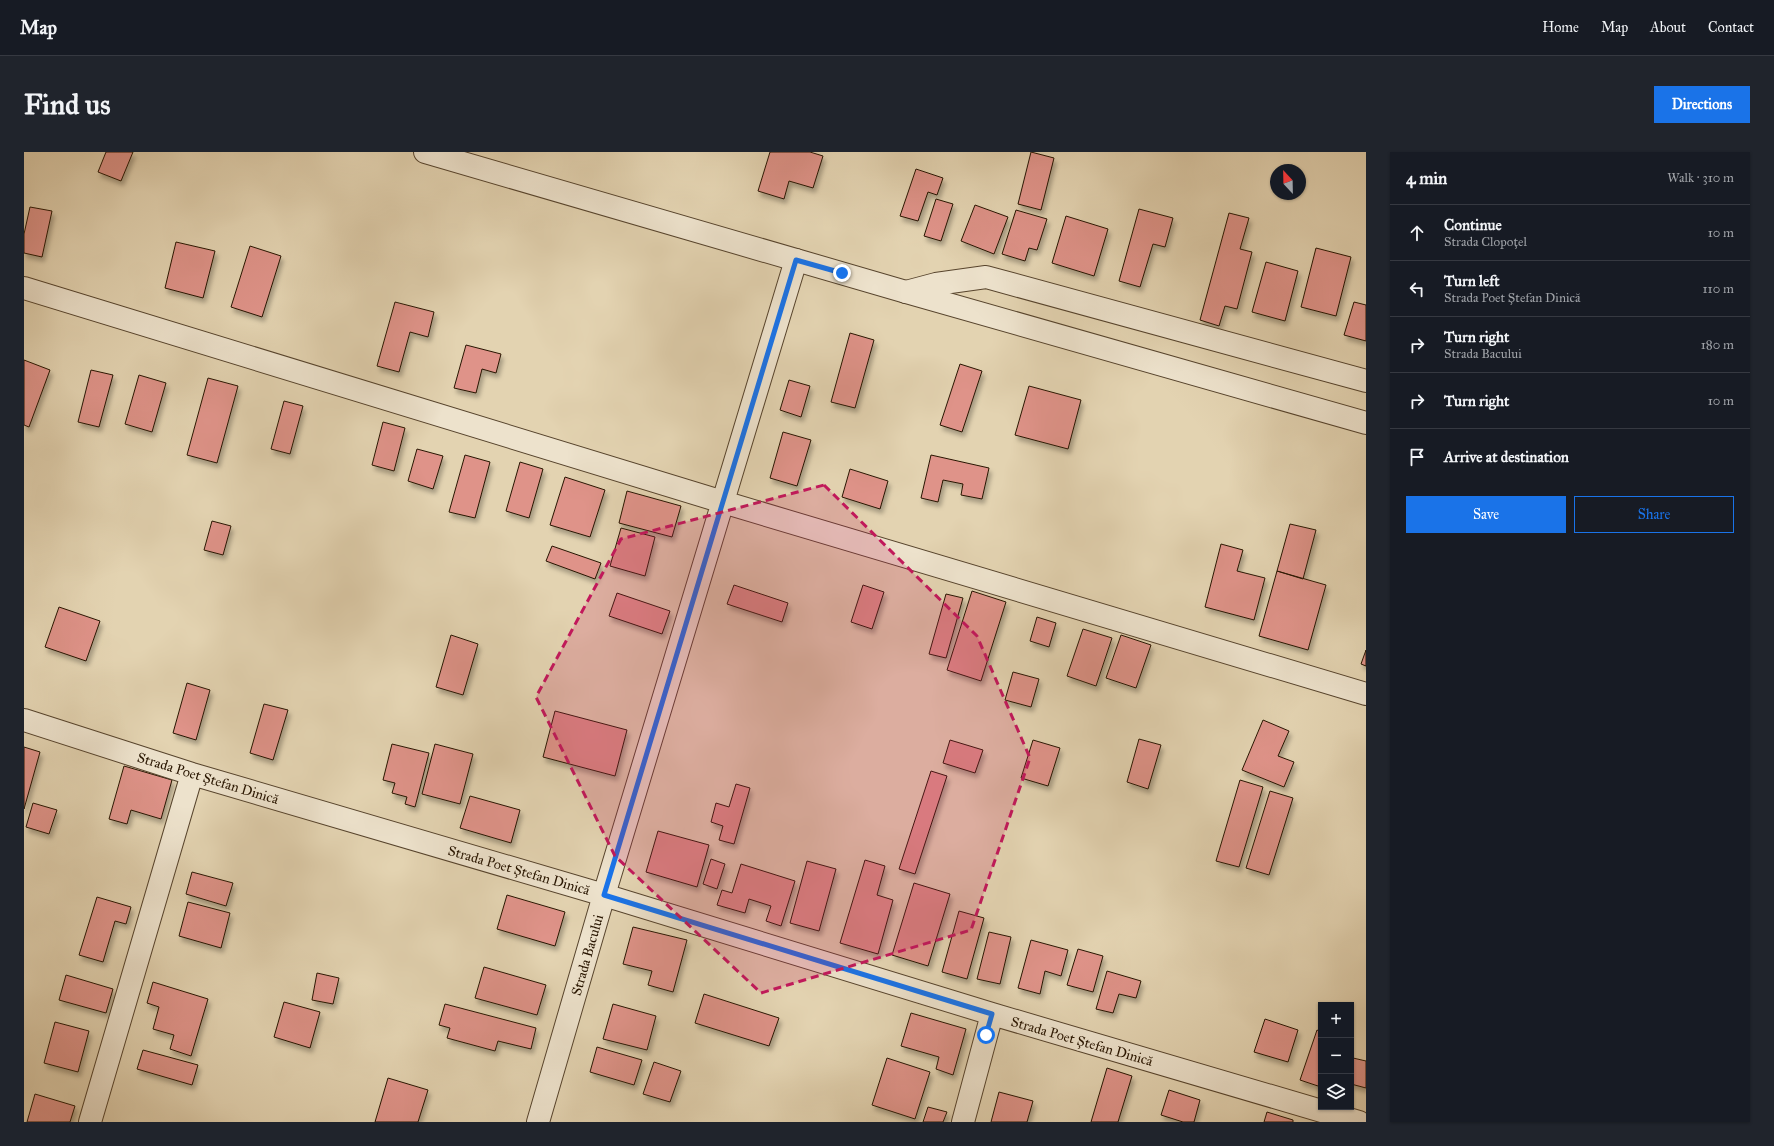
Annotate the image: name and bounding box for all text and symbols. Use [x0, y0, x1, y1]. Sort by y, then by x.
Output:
text: Map [20, 16, 57, 39]
text: Home [1542, 19, 1579, 36]
text: Map [1601, 19, 1628, 36]
text: About [1650, 19, 1686, 36]
text: Contact [1708, 19, 1754, 36]
button: Directions [1654, 86, 1750, 123]
text: Find us [24, 87, 110, 122]
north arrow [1270, 164, 1306, 200]
text: 4 min [1406, 168, 1447, 189]
text: Walk · 310 m [1667, 170, 1734, 186]
text: Continue [1444, 216, 1502, 234]
icon: ahead [1406, 222, 1428, 244]
text: 10 m [1708, 225, 1734, 241]
text: Strada Clopoțel [1444, 234, 1527, 250]
route end [833, 264, 851, 282]
text: Turn left [1444, 272, 1500, 290]
icon: left [1406, 278, 1428, 300]
text: 110 m [1702, 281, 1734, 297]
text: Strada Poet Ștefan Dinică [1444, 290, 1580, 306]
text: Turn right [1444, 328, 1509, 346]
icon: right [1406, 334, 1428, 356]
text: 180 m [1701, 337, 1734, 353]
text: Strada Bacului [1444, 346, 1522, 362]
icon: right [1406, 390, 1428, 412]
text: Turn right [1444, 392, 1509, 410]
text: 10 m [1708, 393, 1734, 409]
icon: arrive [1406, 446, 1428, 468]
text: Arrive at destination [1444, 448, 1569, 466]
button: Save [1406, 496, 1566, 533]
button: Share [1574, 496, 1734, 533]
street label: Strada Poet Ștefan Dinică [135, 749, 281, 808]
street label: Strada Poet Ștefan Dinică [446, 842, 592, 899]
street label: Strada Bacului [568, 912, 607, 998]
map controls [1318, 1002, 1354, 1110]
button: + [1318, 1002, 1354, 1038]
street label: Strada Poet Ștefan Dinică [1009, 1013, 1155, 1070]
route start [977, 1026, 995, 1044]
button: − [1318, 1038, 1354, 1074]
button: layers [1318, 1074, 1354, 1110]

